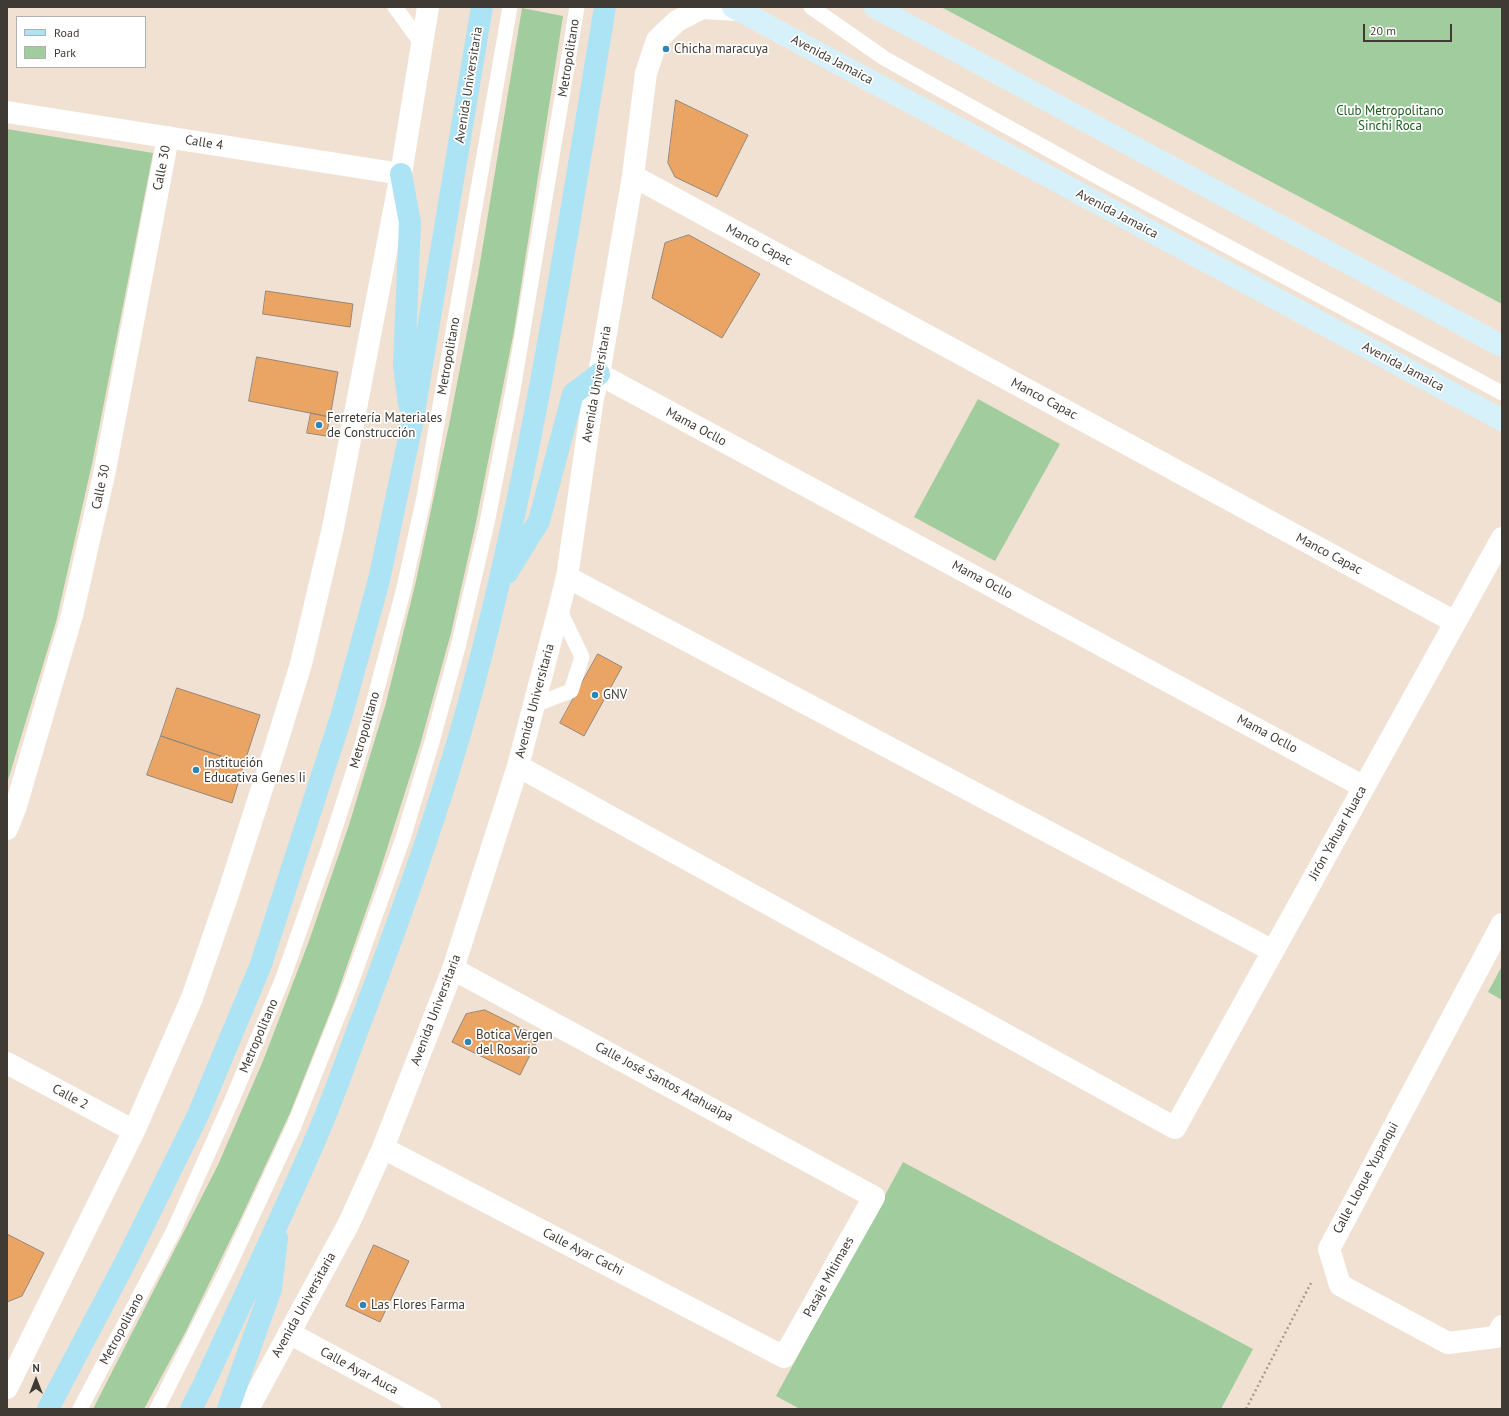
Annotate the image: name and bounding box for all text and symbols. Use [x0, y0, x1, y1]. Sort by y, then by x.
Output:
legend [16, 16, 146, 68]
scale bar [1365, 16, 1454, 42]
street label: Metropolitano [555, 18, 583, 98]
text: 20 m [1370, 23, 1396, 38]
text: Road [54, 25, 79, 40]
street label: Avenida Universitaria [452, 26, 486, 144]
street label: Avenida Jamaica [788, 32, 876, 88]
place label: Chicha maracuya [674, 41, 768, 57]
marker: Chicha maracuya [661, 44, 671, 54]
text: Park [54, 45, 76, 60]
park label: Club Metropolitano Sinchi Roca [1336, 103, 1444, 134]
street label: Calle 4 [184, 132, 224, 154]
street label: Calle 30 [150, 144, 174, 192]
street label: Avenida Jamaica [1073, 186, 1161, 242]
street label: Manco Capac [723, 221, 795, 269]
street label: Metropolitano [434, 316, 464, 396]
street label: Avenida Universitaria [579, 325, 615, 443]
street label: Avenida Jamaica [1359, 339, 1447, 395]
street label: Manco Capac [1008, 375, 1080, 423]
street label: Mama Ocllo [663, 404, 729, 450]
place label: Ferretería Materiales de Construcción [327, 410, 442, 441]
marker: Ferretería Materiales de Construcción [314, 420, 324, 430]
street label: Calle 30 [89, 463, 113, 511]
street label: Manco Capac [1293, 530, 1365, 578]
street label: Mama Ocllo [949, 557, 1015, 603]
street label: Avenida Universitaria [512, 642, 558, 760]
place label: GNV [603, 687, 627, 703]
street label: Metropolitano [347, 690, 383, 770]
marker: GNV [590, 690, 600, 700]
street label: Mama Ocllo [1234, 711, 1300, 757]
place label: Institución Educativa Genes Ii [204, 755, 306, 786]
marker: Institución Educativa Genes Ii [191, 765, 201, 775]
street label: Jirón Yahuar Huaca [1306, 783, 1370, 883]
street label: Avenida Universitaria [408, 952, 464, 1068]
street label: Metropolitano [236, 997, 282, 1075]
place label: Botica Vergen del Rosario [476, 1027, 553, 1058]
marker: Botica Vergen del Rosario [463, 1037, 473, 1047]
street label: Calle José Santos Atahuaipa [592, 1039, 736, 1125]
street label: Calle 2 [49, 1081, 91, 1113]
street label: Calle Lloque Yupanqui [1330, 1119, 1402, 1237]
street label: Calle Ayar Cachi [540, 1225, 626, 1279]
street label: Pasaje Mitimaes [800, 1234, 858, 1320]
street label: Avenida Universitaria [269, 1250, 339, 1360]
street label: Metropolitano [97, 1291, 147, 1367]
place label: Las Flores Farma [371, 1297, 465, 1313]
marker: Las Flores Farma [358, 1300, 368, 1310]
street label: Calle Ayar Auca [317, 1344, 401, 1398]
north arrow [16, 1360, 56, 1400]
text: N [32, 1361, 40, 1375]

